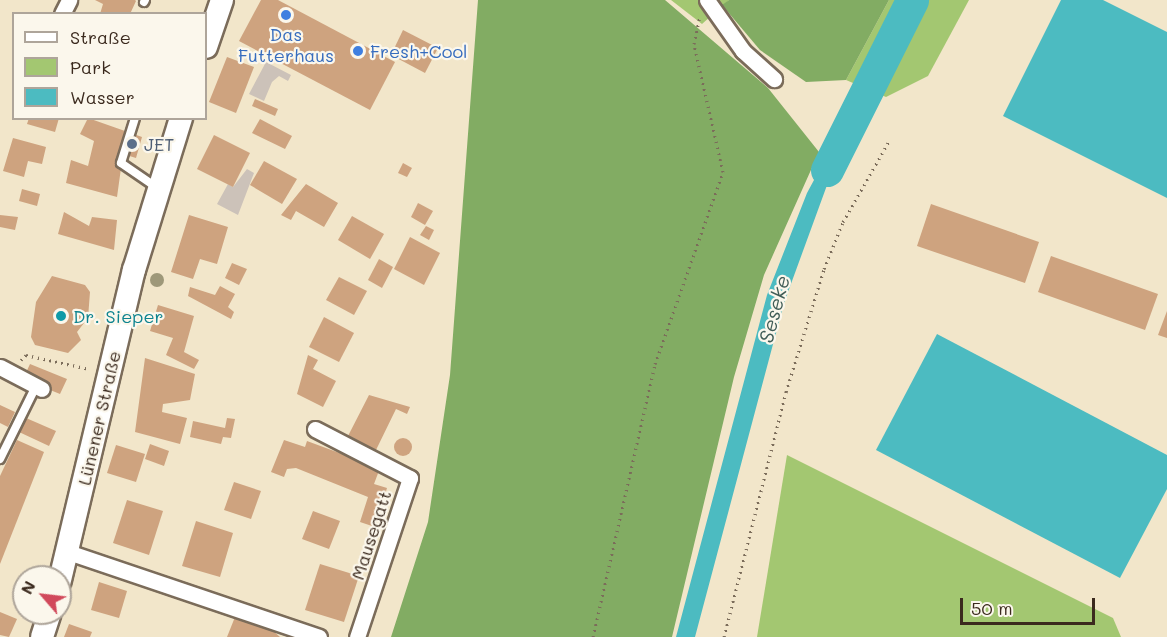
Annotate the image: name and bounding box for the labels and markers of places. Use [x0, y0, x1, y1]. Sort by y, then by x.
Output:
marker: Das Futterhaus [279, 8, 293, 22]
place label: Das Futterhaus [238, 24, 334, 66]
place label: Fresh+Cool [370, 40, 468, 62]
marker: Fresh+Cool [351, 44, 365, 58]
place label: JET [144, 133, 174, 155]
marker: JET [125, 137, 139, 151]
place label: Dr. Sieper [73, 305, 164, 327]
marker: Dr. Sieper [54, 309, 68, 323]

